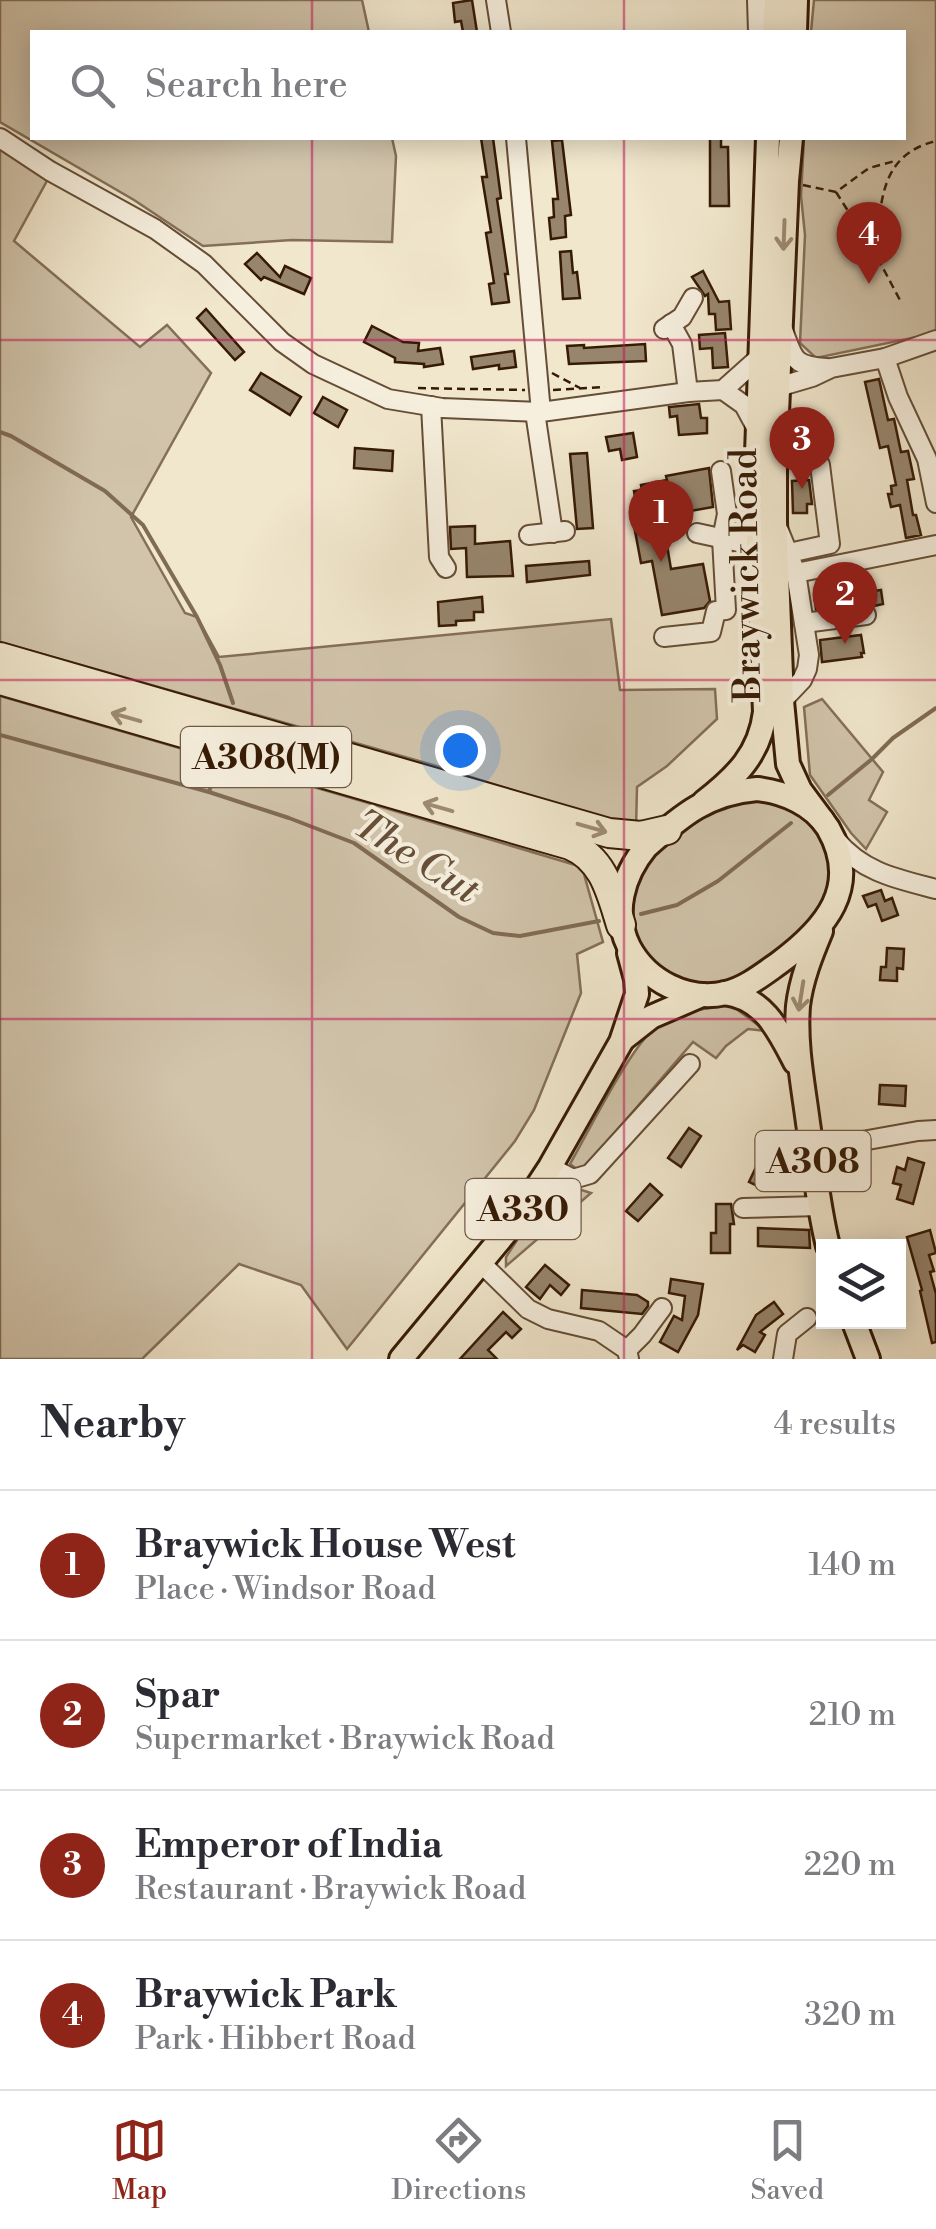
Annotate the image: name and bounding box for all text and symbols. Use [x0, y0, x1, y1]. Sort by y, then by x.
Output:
search box [30, 30, 906, 140]
icon: search [65, 58, 120, 113]
text: Search here [145, 62, 348, 109]
pin: 4 [836, 202, 902, 284]
one-way arrow [775, 218, 794, 250]
pin: 3 [770, 406, 834, 489]
street label: Braywick Road [721, 447, 772, 703]
pin: 1 [628, 480, 694, 562]
pin: 2 [812, 562, 878, 644]
one-way arrow [111, 707, 142, 725]
your location [435, 725, 486, 776]
road number: A308(M) [181, 727, 351, 787]
one-way arrow [423, 797, 454, 815]
water label: The Cut [344, 800, 489, 916]
one-way arrow [575, 820, 607, 838]
one-way arrow [791, 979, 810, 1011]
road number: A308 [756, 1131, 870, 1191]
road number: A330 [466, 1179, 580, 1239]
map controls [816, 1239, 906, 1329]
button: layers [816, 1239, 906, 1329]
text: Nearby [40, 1398, 185, 1451]
text: 4 results [774, 1404, 896, 1444]
text: Braywick House West [135, 1522, 515, 1569]
text: 1 [65, 1545, 80, 1585]
text: 140 m [809, 1545, 896, 1585]
text: Place · Windsor Road [135, 1569, 436, 1609]
text: Spar [135, 1672, 221, 1719]
text: 2 [62, 1695, 83, 1735]
text: 210 m [809, 1695, 896, 1735]
text: Supermarket · Braywick Road [135, 1719, 555, 1759]
text: Emperor of India [135, 1822, 443, 1869]
text: 3 [63, 1845, 82, 1885]
text: 220 m [804, 1845, 896, 1885]
text: Restaurant · Braywick Road [135, 1869, 526, 1909]
text: Braywick Park [135, 1972, 397, 2019]
text: 4 [62, 1995, 83, 2035]
text: 320 m [804, 1995, 896, 2035]
text: Park · Hibbert Road [135, 2019, 416, 2059]
tab: Map [112, 2113, 167, 2208]
tab: Directions [391, 2113, 526, 2208]
tab: Saved [750, 2113, 824, 2208]

